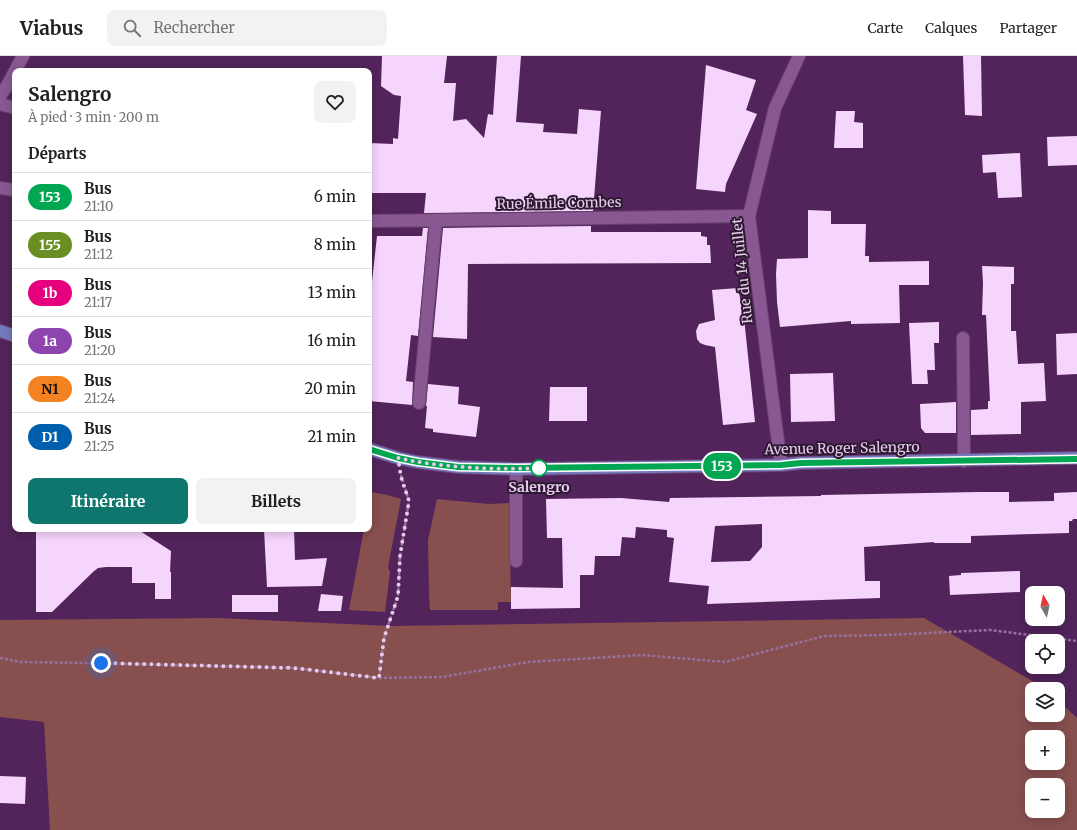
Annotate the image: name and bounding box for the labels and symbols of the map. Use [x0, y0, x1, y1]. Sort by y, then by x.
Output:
street label: Rue Émile Combes [496, 193, 622, 213]
street label: Rue du 14 Juillet [727, 217, 757, 325]
street label: Avenue Roger Salengro [763, 438, 920, 458]
line badge: 153 [699, 453, 745, 479]
marker: Salengro [530, 459, 548, 477]
place label: Salengro [508, 478, 570, 496]
north arrow [1025, 586, 1065, 626]
your location [91, 653, 111, 673]

